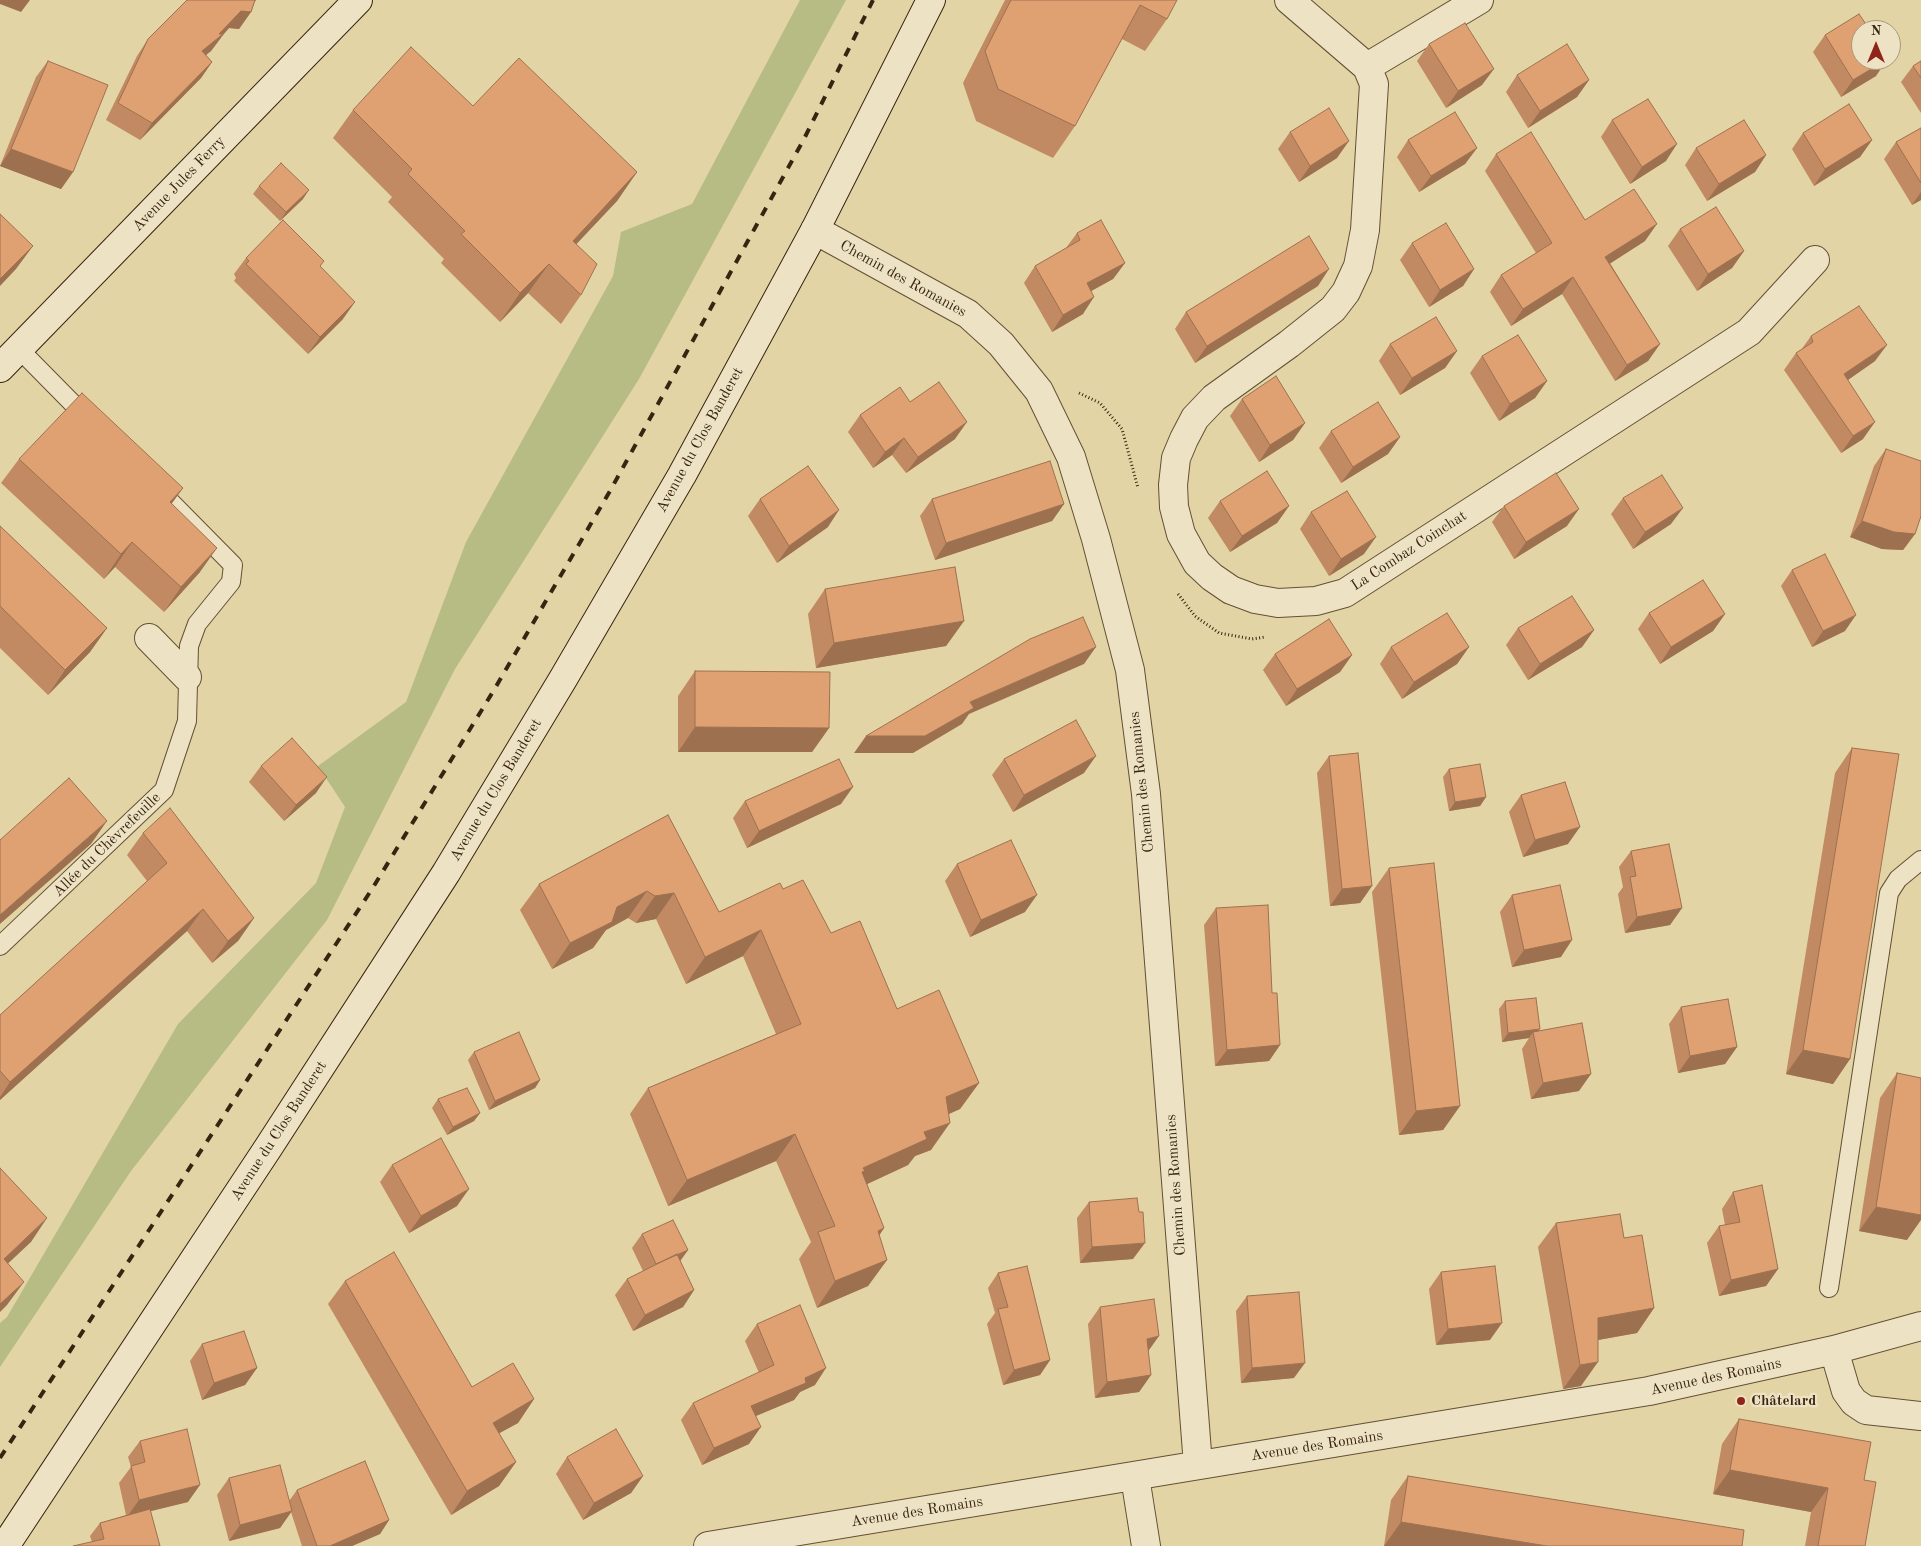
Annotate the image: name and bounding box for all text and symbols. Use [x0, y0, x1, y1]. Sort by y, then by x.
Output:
north arrow [1851, 20, 1901, 70]
text: N [1871, 24, 1881, 38]
street label: Avenue Jules Ferry [129, 132, 229, 236]
street label: Chemin des Romanies [837, 237, 969, 321]
street label: Avenue du Clos Banderet [653, 364, 747, 516]
street label: La Combaz Coinchat [1348, 507, 1470, 595]
street label: Chemin des Romanies [1126, 711, 1158, 853]
street label: Avenue du Clos Banderet [446, 715, 546, 865]
street label: Allée du Chèvrefeuille [49, 789, 165, 901]
street label: Avenue du Clos Banderet [227, 1058, 331, 1204]
street label: Chemin des Romanies [1162, 1114, 1190, 1256]
street label: Avenue des Romains [1649, 1354, 1783, 1400]
place label: Châtelard [1751, 1392, 1816, 1410]
marker: Châtelard [1735, 1395, 1747, 1407]
street label: Avenue des Romains [1250, 1427, 1384, 1465]
street label: Avenue des Romains [850, 1493, 984, 1531]

